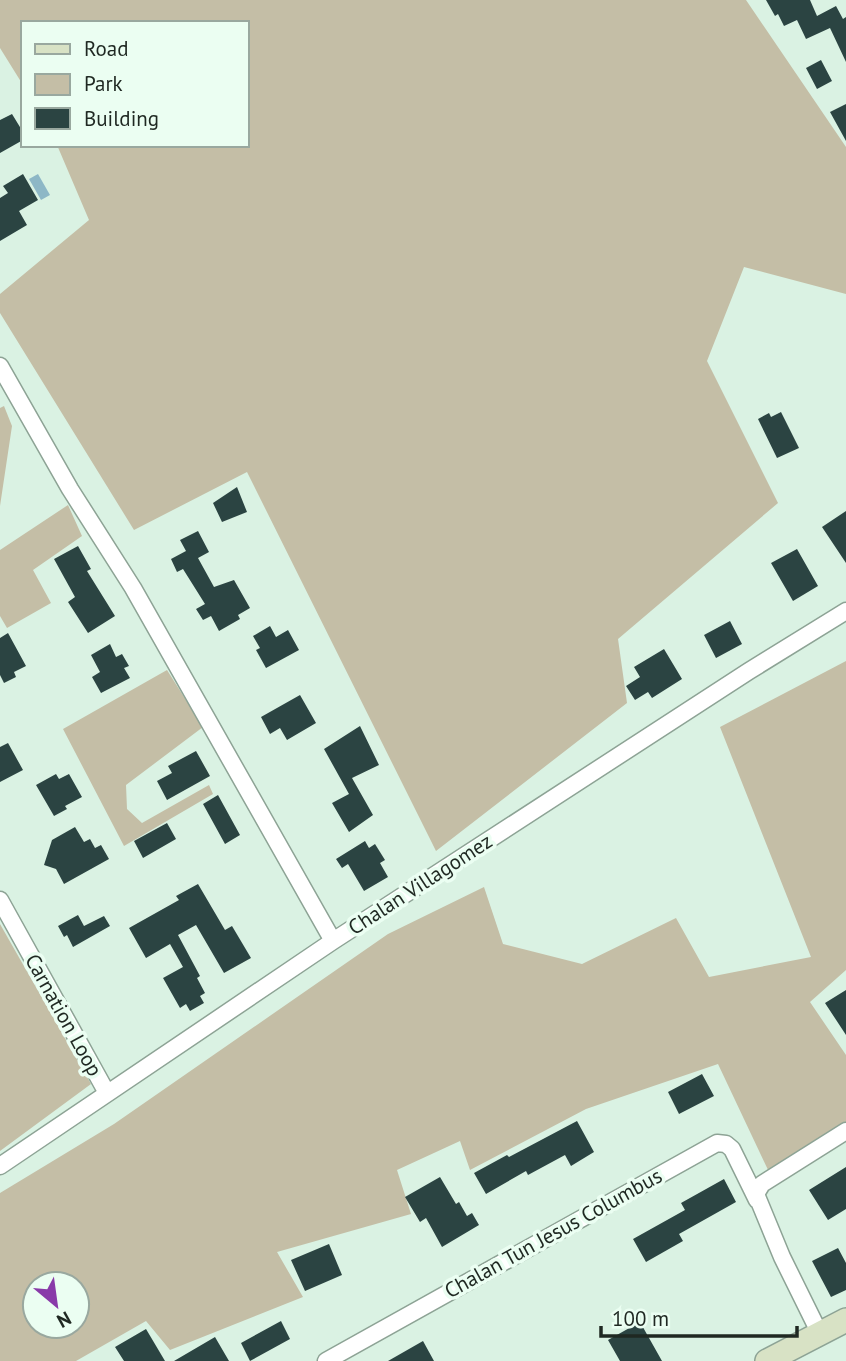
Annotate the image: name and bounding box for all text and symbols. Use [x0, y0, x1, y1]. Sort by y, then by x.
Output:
legend [21, 21, 248, 147]
text: Road [84, 35, 128, 62]
text: Park [84, 70, 123, 97]
text: Building [84, 105, 159, 132]
street label: Chalan Villagomez [343, 827, 497, 941]
street label: Carnation Loop [19, 949, 109, 1081]
street label: Chalan Tun Jesus Columbus [439, 1162, 667, 1304]
north arrow [21, 1270, 91, 1340]
scale bar [601, 1294, 797, 1338]
text: 100 m [612, 1305, 669, 1332]
text: N [53, 1306, 76, 1333]

